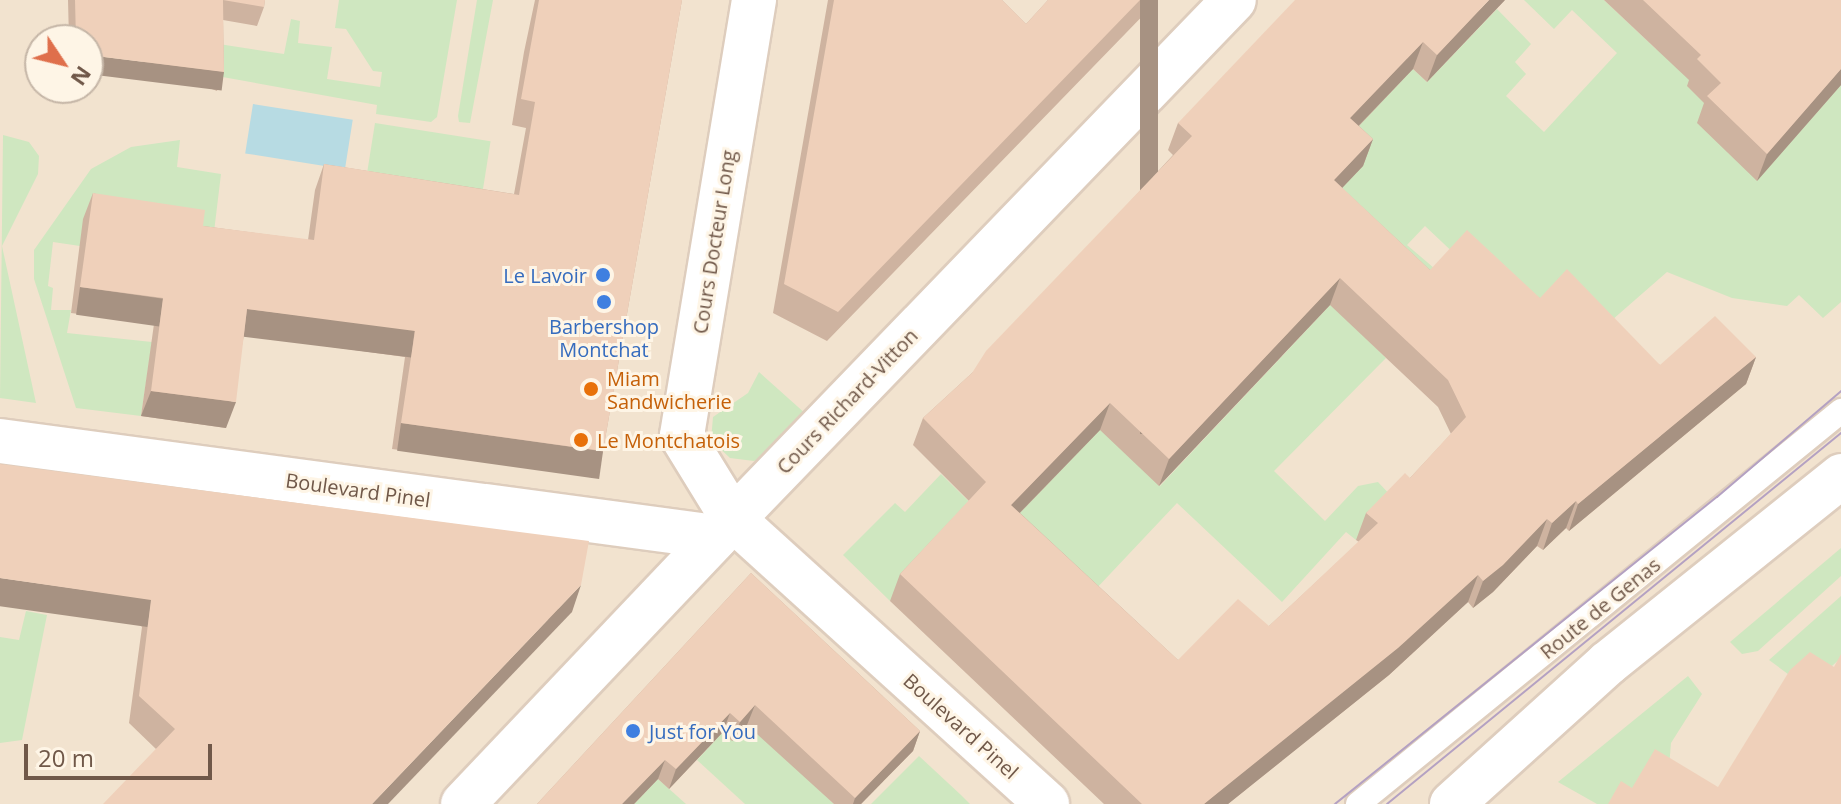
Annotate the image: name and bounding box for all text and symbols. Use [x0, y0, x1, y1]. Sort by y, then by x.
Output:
north arrow [24, 24, 104, 104]
text: N [65, 61, 99, 93]
street label: Cours Docteur Long [688, 149, 740, 335]
place label: Le Lavoir [503, 263, 587, 287]
marker: Le Lavoir [594, 266, 612, 284]
marker: Barbershop Montchat [595, 293, 613, 311]
place label: Barbershop Montchat [549, 314, 659, 361]
street label: Cours Richard-Vitton [772, 323, 922, 479]
place label: Miam Sandwicherie [607, 366, 732, 413]
marker: Miam Sandwicherie [582, 380, 600, 398]
place label: Le Montchatois [597, 428, 740, 452]
marker: Le Montchatois [572, 431, 590, 449]
street label: Boulevard Pinel [284, 468, 432, 512]
street label: Route de Genas [1535, 552, 1665, 664]
street label: Boulevard Pinel [899, 668, 1023, 784]
place label: Just for You [649, 719, 756, 743]
marker: Just for You [624, 722, 642, 740]
scale bar [28, 728, 216, 778]
text: 20 m [38, 741, 94, 774]

